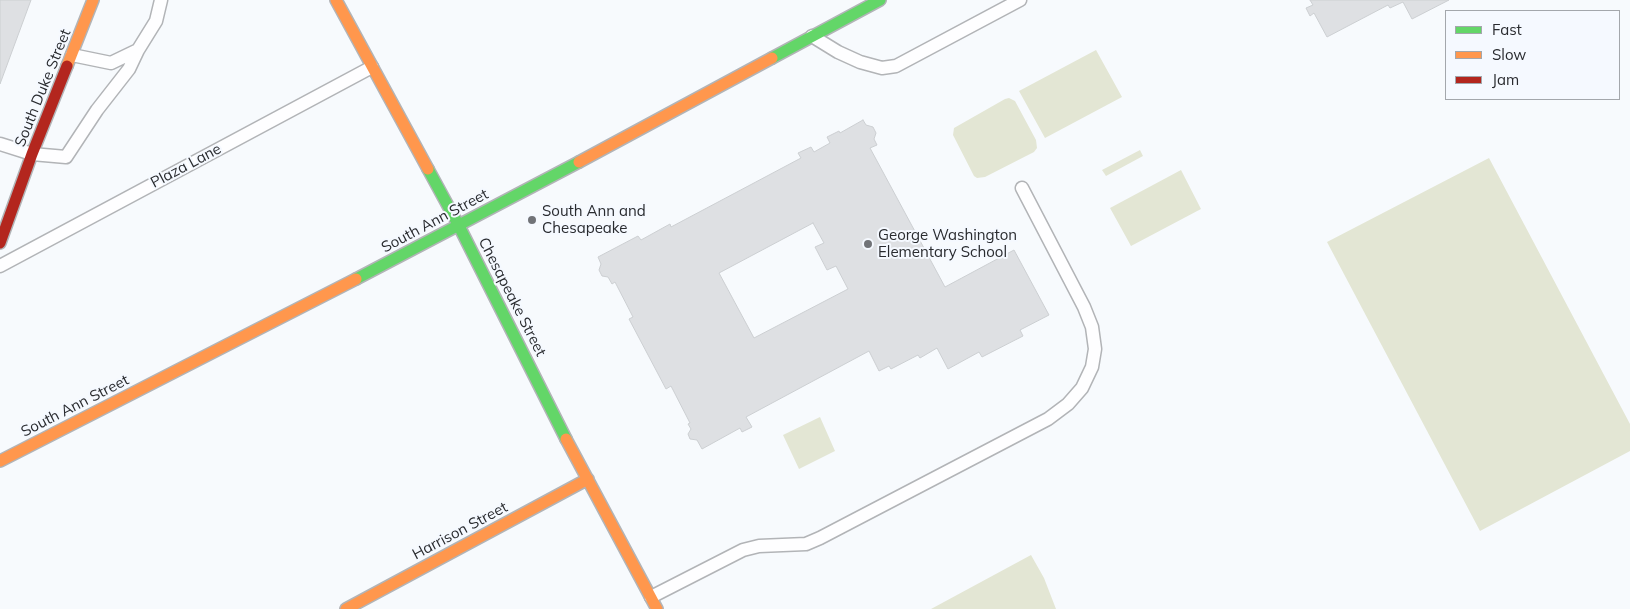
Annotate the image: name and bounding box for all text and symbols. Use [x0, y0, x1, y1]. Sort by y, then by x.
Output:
legend [1445, 10, 1620, 100]
text: Fast [1492, 20, 1522, 39]
street label: South Duke Street [11, 26, 75, 150]
text: Slow [1492, 45, 1526, 64]
text: Jam [1492, 70, 1519, 89]
street label: Plaza Lane [148, 140, 224, 192]
street label: South Ann Street [378, 185, 492, 257]
place label: South Ann and Chesapeake [542, 202, 646, 237]
marker: South Ann and Chesapeake [526, 214, 538, 226]
place label: George Washington Elementary School [878, 226, 1017, 261]
street label: Chesapeake Street [474, 235, 550, 359]
marker: George Washington Elementary School [862, 238, 874, 250]
street label: South Ann Street [18, 371, 132, 441]
street label: Harrison Street [409, 498, 511, 564]

